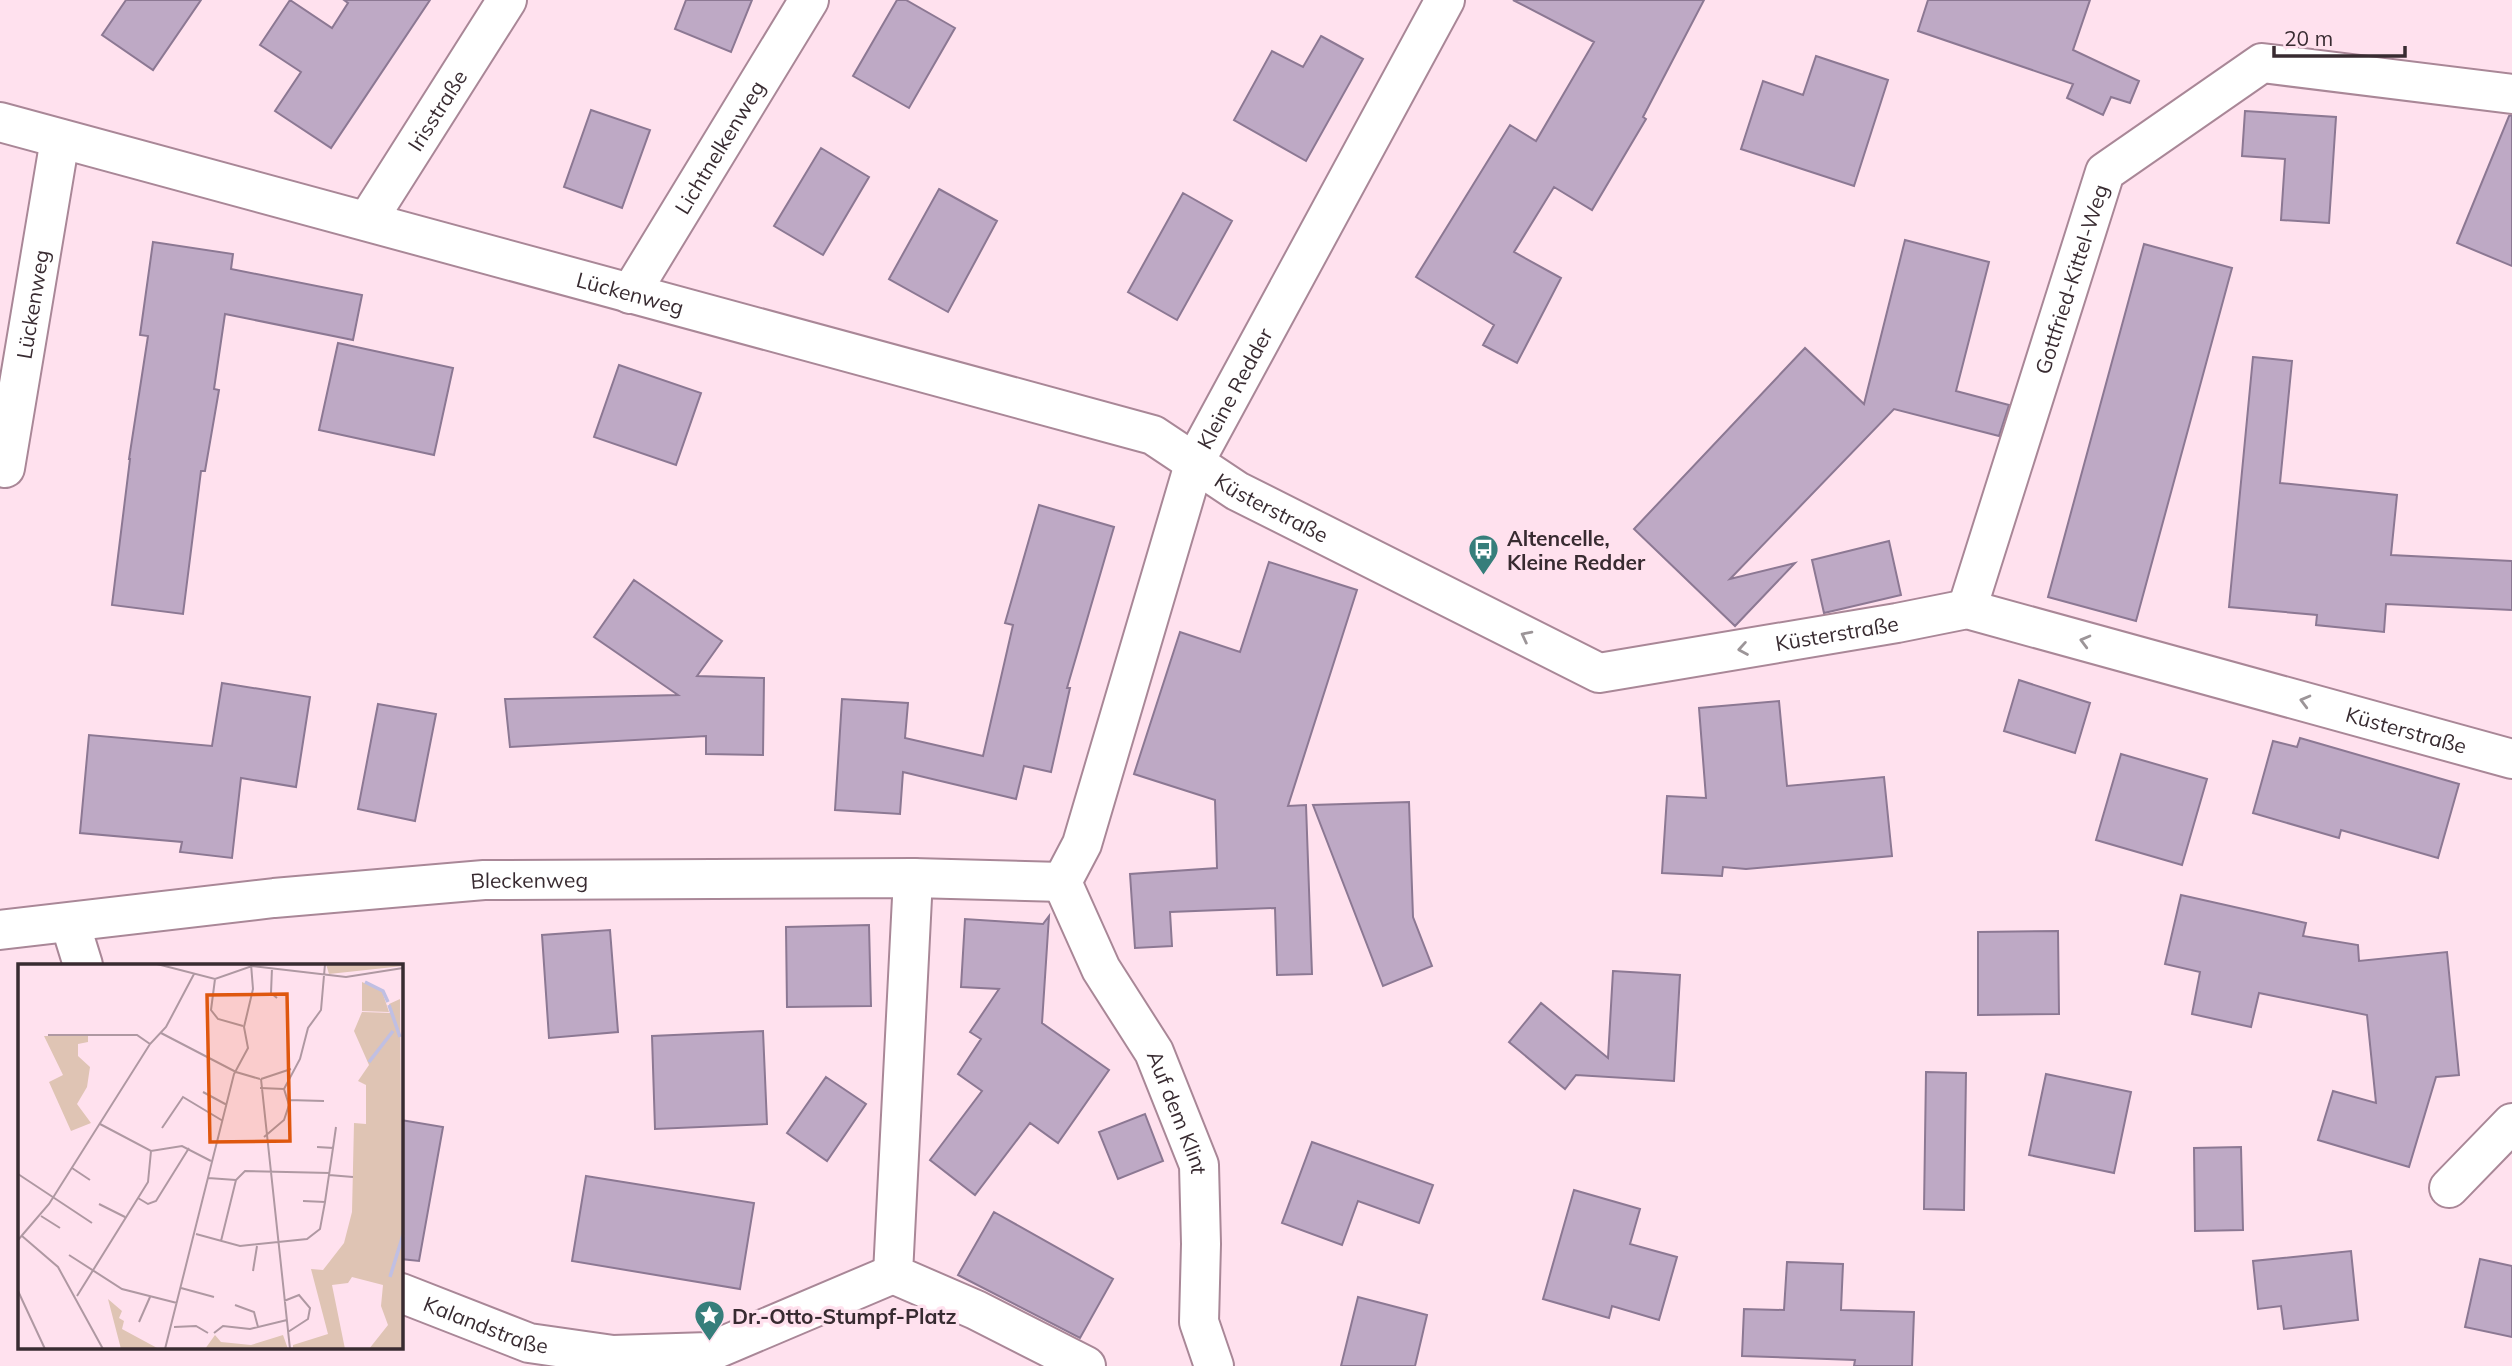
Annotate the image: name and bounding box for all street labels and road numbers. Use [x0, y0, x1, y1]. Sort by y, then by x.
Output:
street label: Irisstraße [402, 65, 472, 156]
street label: Lichtnelkenweg [669, 76, 770, 219]
street label: Gottfried-Kittel-Weg [2029, 181, 2113, 377]
street label: Lückenweg [10, 248, 54, 361]
street label: Lückenweg [574, 266, 687, 320]
street label: Kleine Redder [1191, 323, 1278, 453]
street label: Küsterstraße [1210, 467, 1333, 548]
street label: Küsterstraße [1773, 610, 1900, 656]
street label: Küsterstraße [2343, 701, 2470, 759]
street label: Bleckenweg [470, 867, 588, 894]
street label: Auf dem Klint [1142, 1047, 1212, 1174]
street label: Kalandstraße [420, 1290, 550, 1359]

